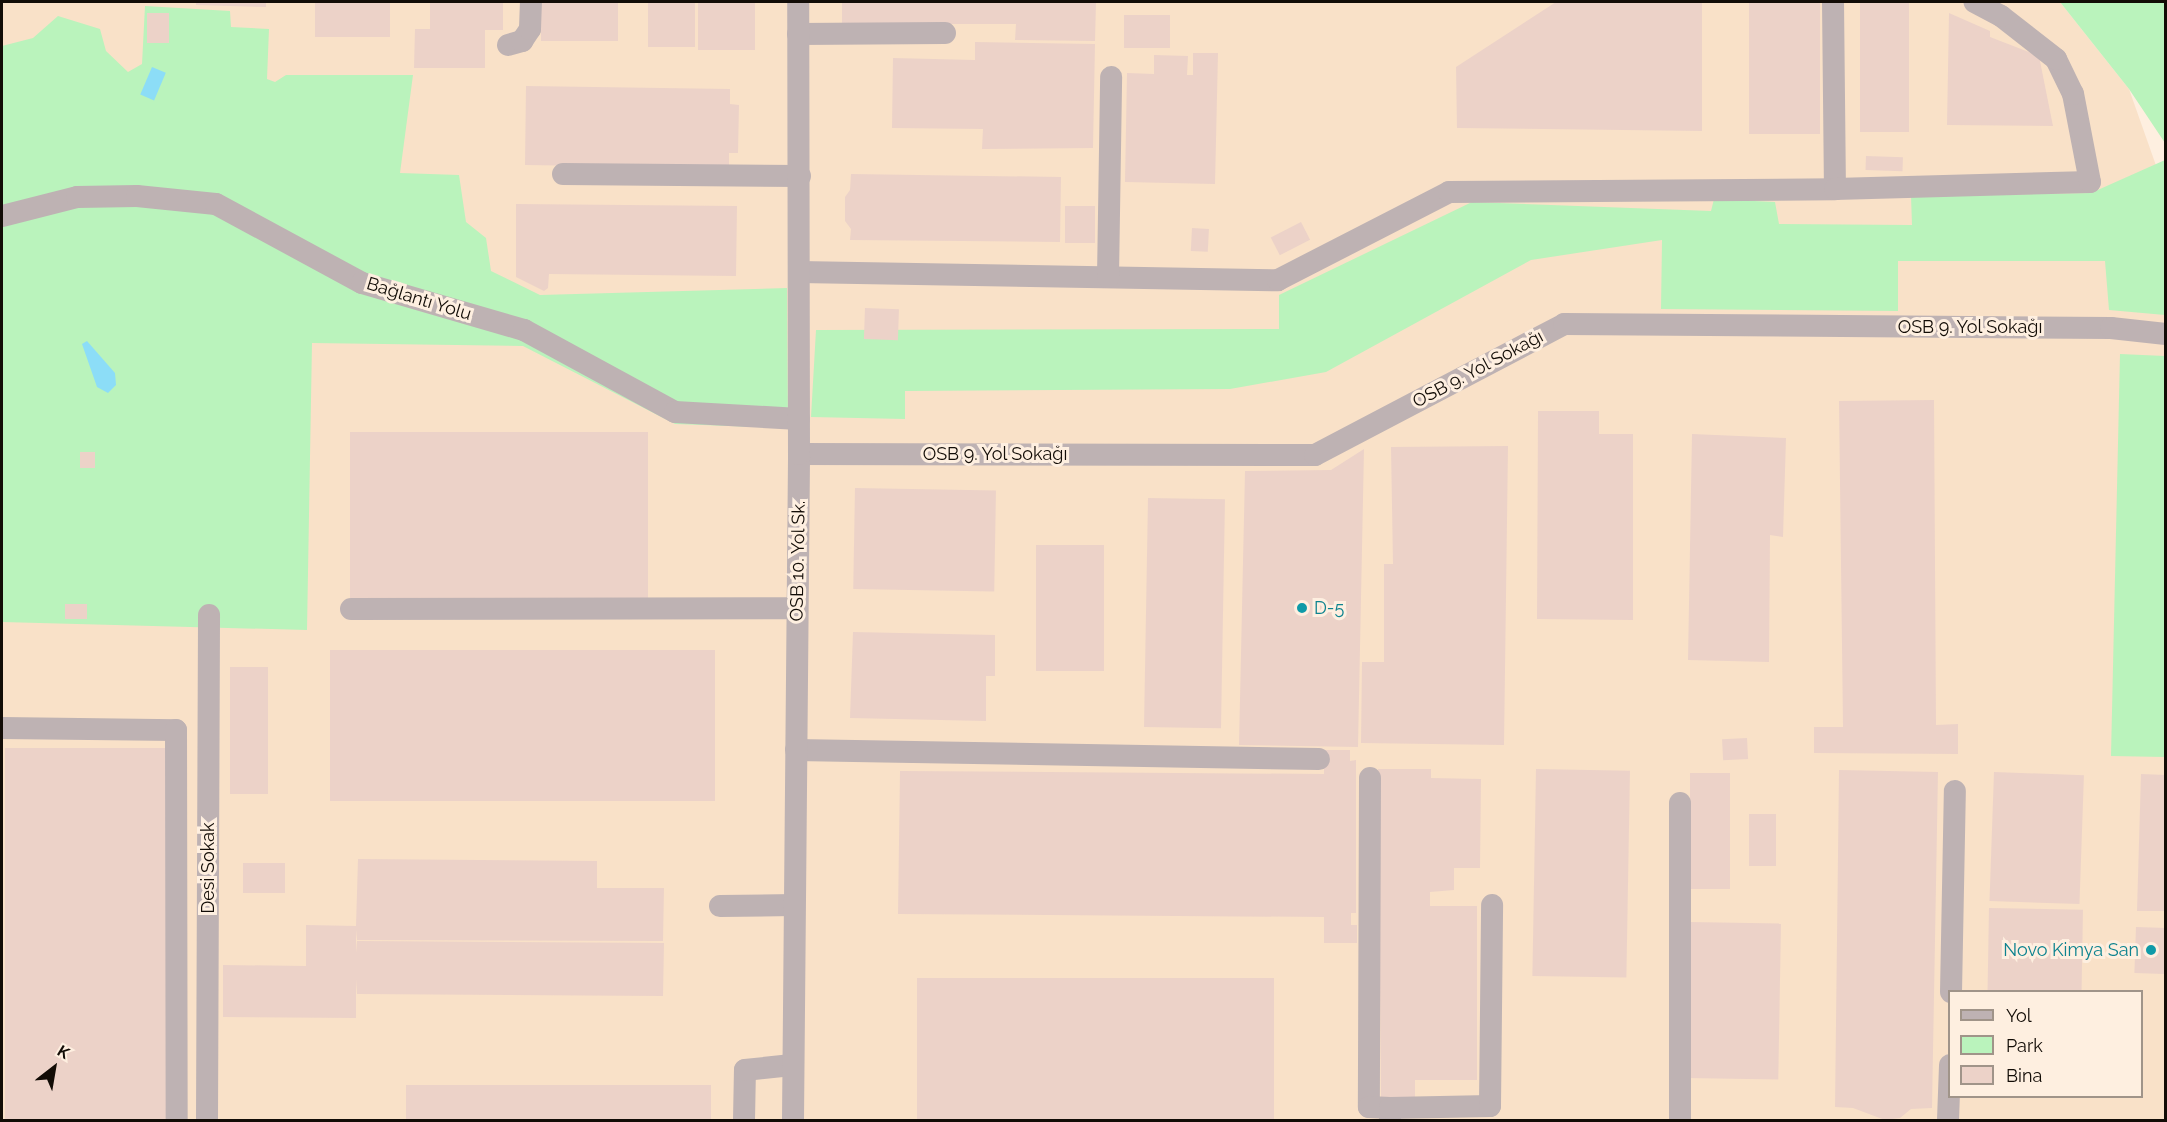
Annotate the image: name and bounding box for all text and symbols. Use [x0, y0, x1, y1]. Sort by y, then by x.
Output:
street label: Bağlantı Yolu [364, 273, 474, 325]
street label: OSB 9. Yol Sokağı [1897, 316, 2043, 338]
street label: OSB 9. Yol Sokağı [1409, 325, 1547, 413]
street label: OSB 9. Yol Sokağı [922, 443, 1068, 465]
street label: OSB 10. Yol Sk. [786, 500, 810, 622]
place label: D-5 [1314, 597, 1344, 619]
marker: D-5 [1295, 601, 1309, 615]
street label: Desi Sokak [197, 822, 219, 914]
place label: Novo Kimya San [2003, 939, 2139, 961]
marker: Novo Kimya San [2144, 943, 2158, 957]
legend [1948, 990, 2143, 1098]
text: Yol [2006, 1005, 2032, 1026]
text: Park [2006, 1035, 2043, 1056]
north arrow [24, 1038, 84, 1098]
text: K [54, 1041, 73, 1063]
text: Bina [2006, 1065, 2042, 1086]

